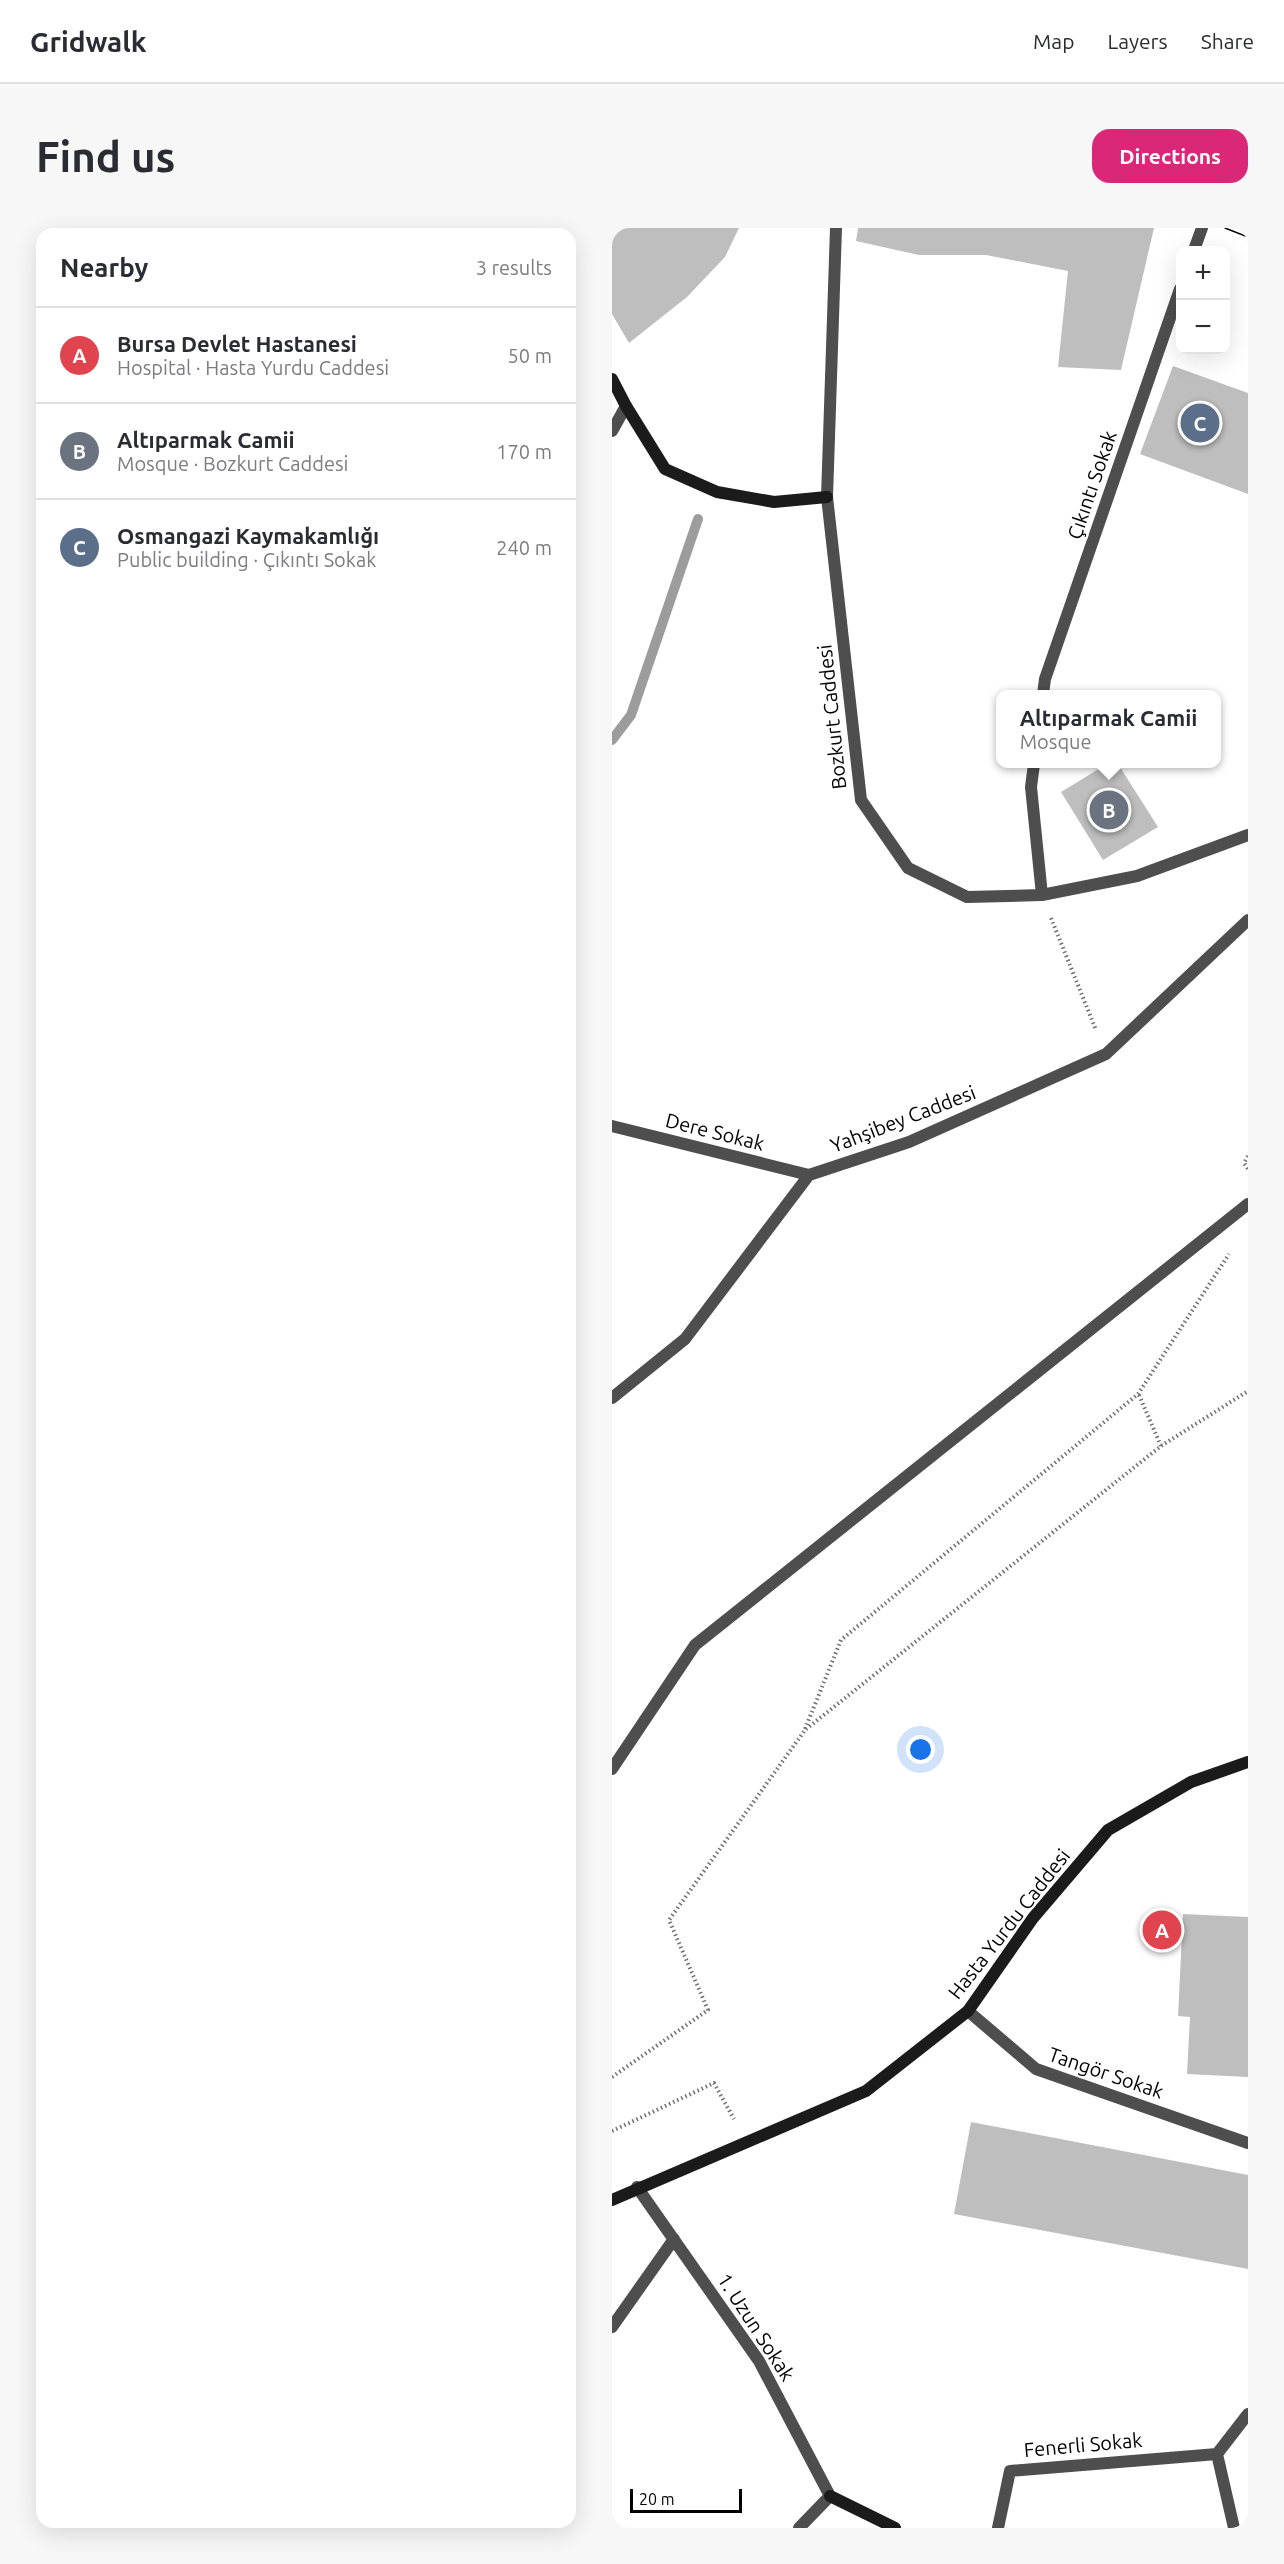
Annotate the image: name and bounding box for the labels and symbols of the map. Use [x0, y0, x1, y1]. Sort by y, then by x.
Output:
pin: C [1180, 400, 1220, 446]
street label: Çıkıntı Sokak [1062, 427, 1121, 542]
street label: Bozkurt Caddesi [812, 644, 851, 791]
pin: B [1090, 788, 1128, 832]
street label: Yahşibey Caddesi [827, 1080, 979, 1157]
street label: Dere Sokak [663, 1108, 767, 1155]
your location [906, 1735, 935, 1764]
street label: Hasta Yurdu Caddesi [943, 1844, 1074, 2003]
pin: A [1142, 1908, 1182, 1952]
street label: Tangör Sokak [1046, 2042, 1167, 2103]
street label: 1. Uzun Sokak [713, 2269, 800, 2385]
street label: Fenerli Sokak [1023, 2428, 1143, 2461]
scale bar [630, 2486, 742, 2514]

